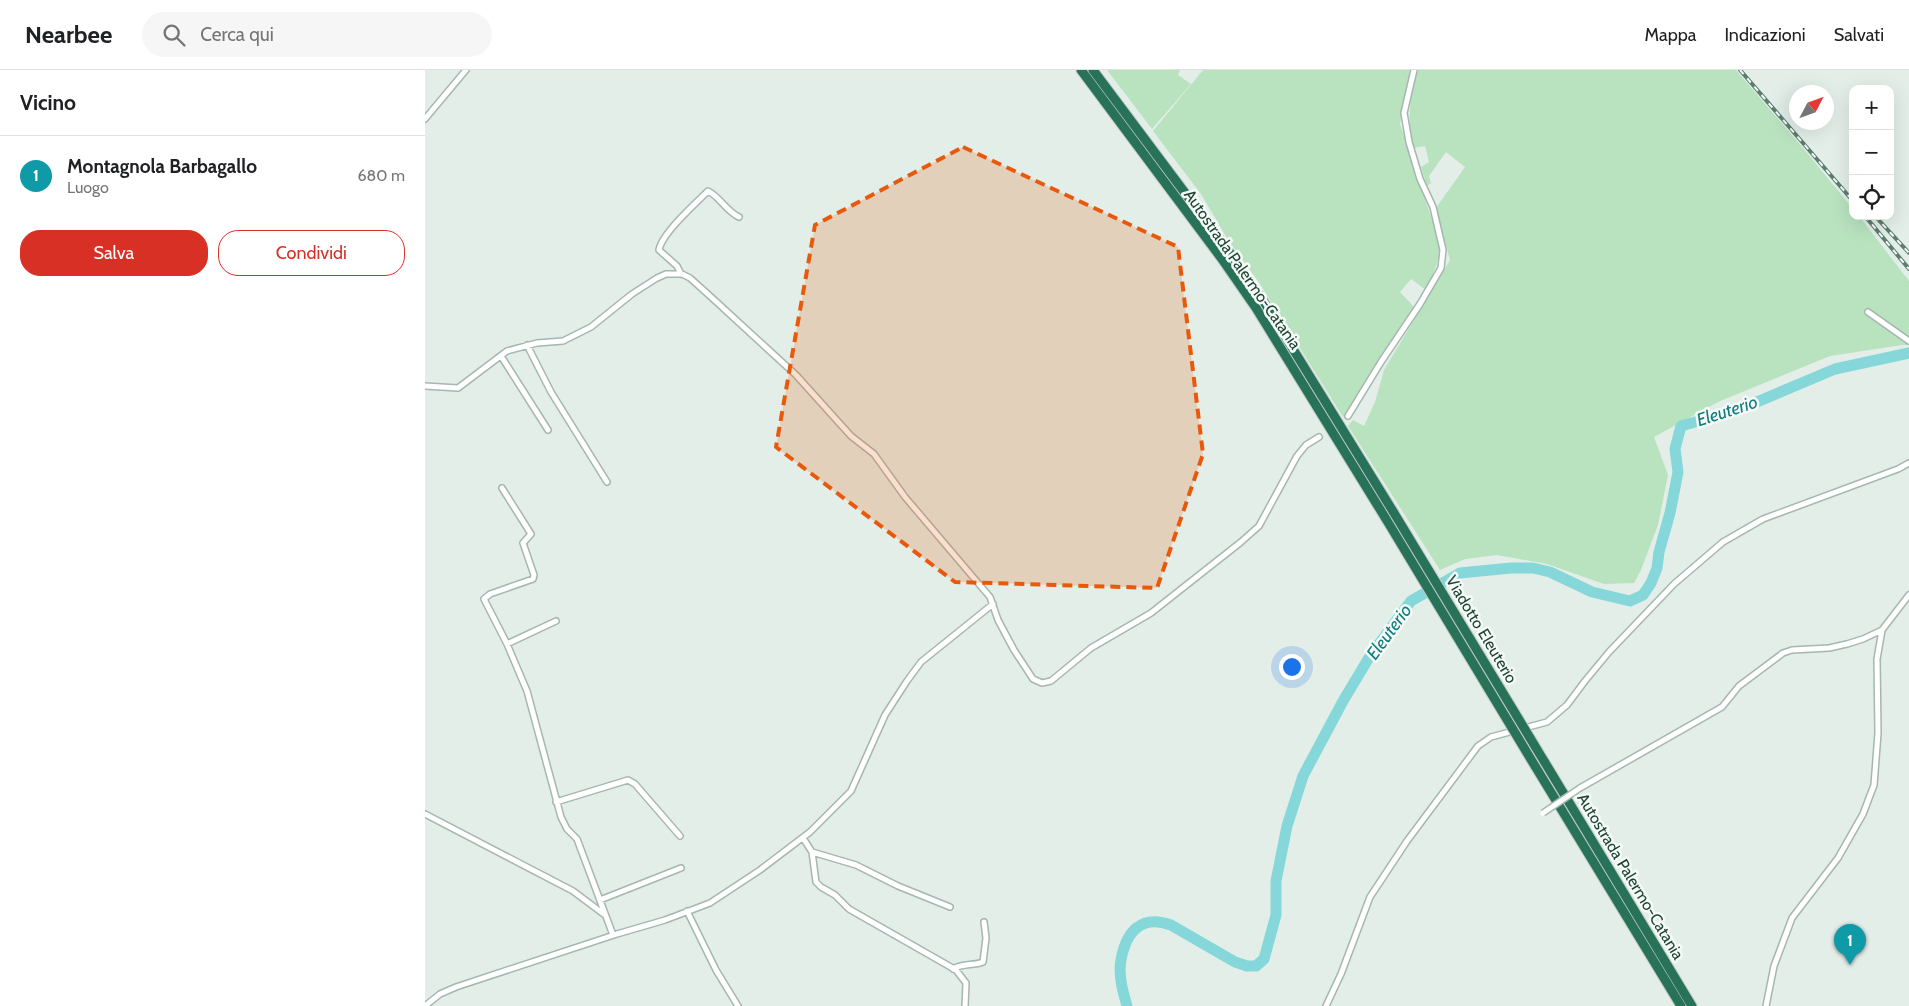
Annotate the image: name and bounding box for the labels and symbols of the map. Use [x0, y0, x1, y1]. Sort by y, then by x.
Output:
north arrow [1789, 85, 1834, 130]
street label: Autostrada Palermo-Catania [1180, 186, 1305, 353]
water label: Eleuterio [1694, 391, 1760, 431]
street label: Viadotto Eleuterio [1442, 572, 1521, 687]
water label: Eleuterio [1362, 600, 1416, 664]
your location [1279, 654, 1305, 680]
street label: Autostrada Palermo-Catania [1573, 790, 1688, 963]
pin: 1 [1834, 924, 1866, 965]

